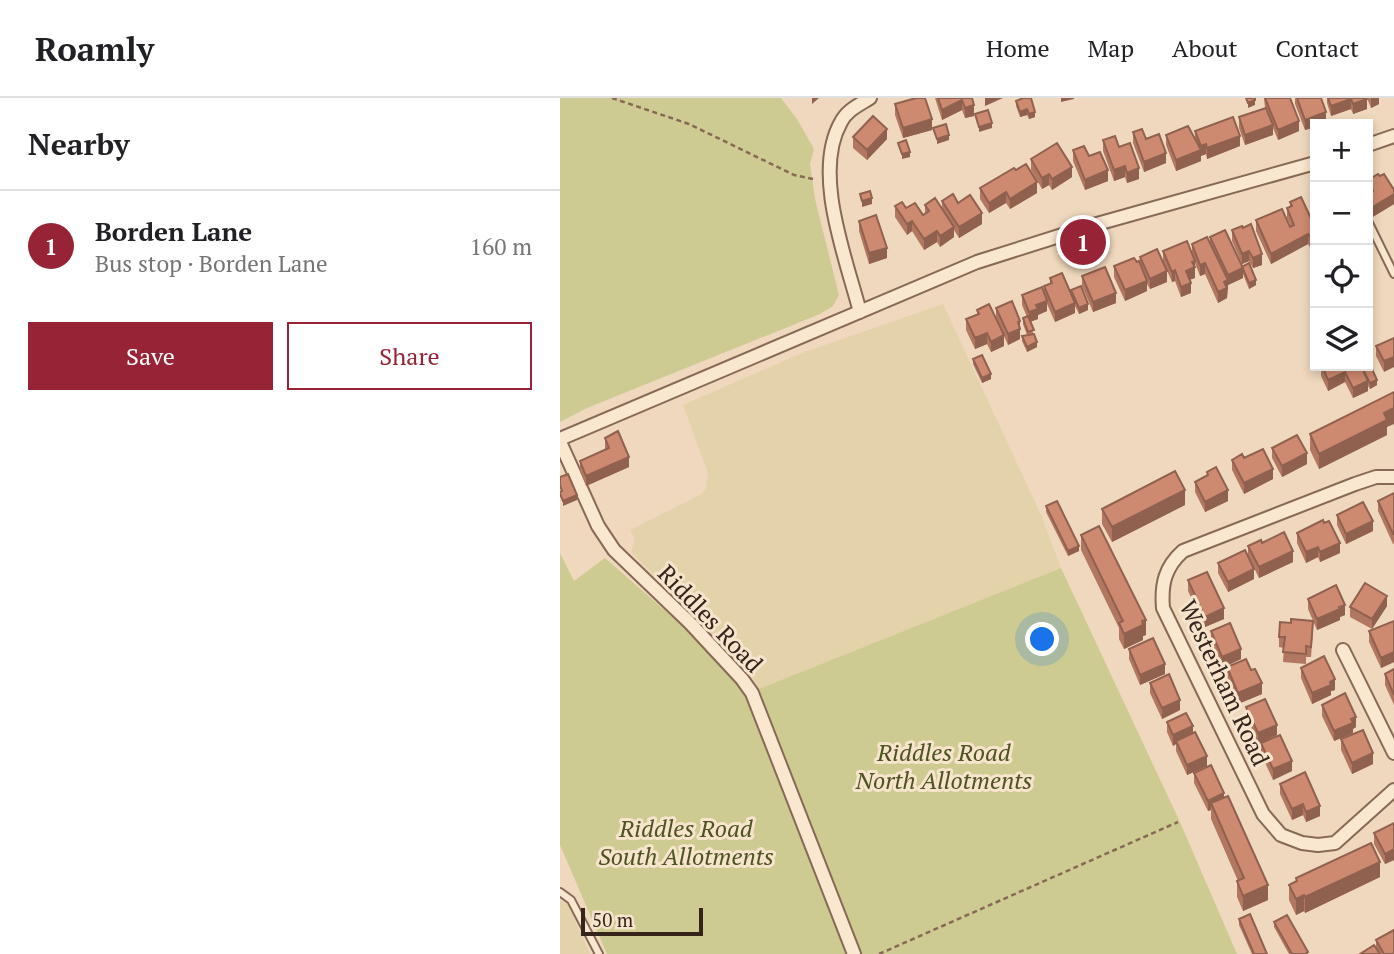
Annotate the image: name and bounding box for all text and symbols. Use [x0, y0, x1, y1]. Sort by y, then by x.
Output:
text: Roamly [35, 27, 154, 70]
text: Home [986, 32, 1050, 64]
text: Map [1088, 32, 1134, 64]
text: About [1172, 32, 1238, 64]
text: Contact [1276, 32, 1359, 64]
map controls [1310, 119, 1373, 371]
button: + [1310, 119, 1373, 182]
text: Nearby [28, 124, 130, 164]
button: − [1310, 182, 1373, 245]
text: Borden Lane [95, 214, 252, 248]
pin: 1 [1060, 216, 1106, 268]
text: 1 [45, 231, 58, 262]
text: 160 m [470, 231, 532, 262]
button: locate [1310, 245, 1373, 308]
text: Bus stop · Borden Lane [95, 248, 328, 279]
button: layers [1310, 308, 1373, 371]
button: Save [28, 322, 273, 390]
button: Share [287, 322, 532, 390]
street label: Riddles Road [651, 557, 770, 679]
street label: Westerham Road [1172, 594, 1277, 771]
your location [1025, 622, 1059, 656]
park label: Riddles Road North Allotments [855, 736, 1032, 796]
park label: Riddles Road South Allotments [598, 812, 774, 872]
scale bar [581, 905, 704, 937]
text: 50 m [592, 907, 633, 932]

